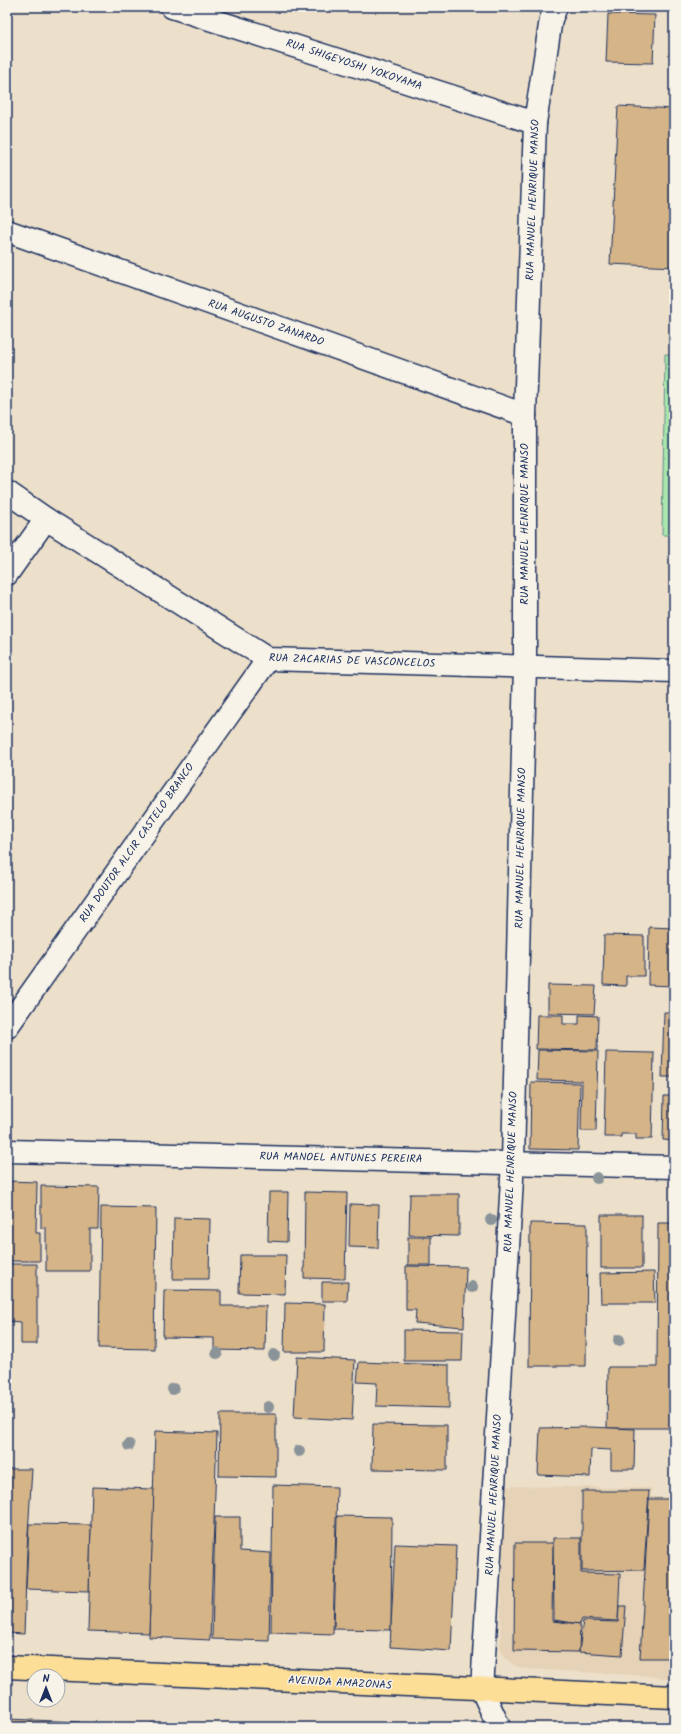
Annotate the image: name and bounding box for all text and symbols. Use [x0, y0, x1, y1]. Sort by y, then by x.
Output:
street label: RUA SHIGEYOSHI YOKOYAMA [283, 34, 425, 96]
street label: RUA MANUEL HENRIQUE MANSO [521, 119, 545, 281]
street label: RUA AUGUSTO ZANARDO [206, 295, 327, 351]
street label: RUA MANUEL HENRIQUE MANSO [516, 443, 534, 605]
street label: RUA ZACARIAS DE VASCONCELOS [269, 649, 436, 673]
street label: RUA DOUTOR ALCIR CASTELO BRANCO [75, 759, 199, 926]
street label: RUA MANUEL HENRIQUE MANSO [511, 767, 531, 929]
street label: RUA MANUEL HENRIQUE MANSO [499, 1091, 523, 1253]
street label: RUA MANOEL ANTUNES PEREIRA [259, 1148, 423, 1168]
street label: RUA MANUEL HENRIQUE MANSO [481, 1414, 507, 1576]
north arrow [26, 1668, 66, 1708]
text: N [43, 1670, 50, 1688]
street label: AVENIDA AMAZONAS [288, 1671, 392, 1695]

